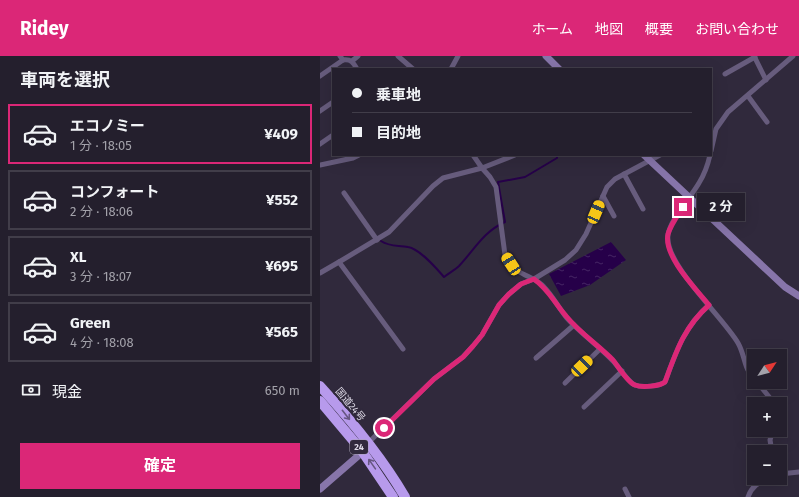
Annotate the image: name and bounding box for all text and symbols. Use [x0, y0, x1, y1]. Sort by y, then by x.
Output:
text: Ridey [20, 17, 69, 40]
text: ホーム [531, 21, 573, 38]
text: 地図 [595, 21, 623, 38]
text: 概要 [645, 21, 673, 38]
text: お問い合わせ [695, 21, 779, 38]
text: 車両を選択 [20, 69, 110, 91]
text: 乗車地 [376, 86, 421, 104]
icon: car [22, 116, 58, 152]
text: エコノミー [70, 117, 145, 135]
text: 目的地 [376, 124, 421, 142]
text: ¥409 [264, 125, 298, 143]
text: 1 分 · 18:05 [70, 138, 132, 153]
icon: car [22, 182, 58, 218]
text: コンフォート [70, 183, 160, 201]
text: ¥552 [266, 191, 298, 209]
callout: 2 分 [697, 193, 745, 221]
route end [674, 198, 692, 216]
car [586, 199, 606, 225]
text: 2 分 [710, 199, 732, 214]
text: 2 分 · 18:06 [70, 204, 133, 219]
icon: car [22, 248, 58, 284]
text: XL [70, 248, 86, 266]
car [499, 251, 523, 277]
text: ¥695 [265, 257, 298, 275]
text: 3 分 · 18:07 [70, 269, 132, 284]
icon: car [22, 314, 58, 350]
text: Green [70, 314, 110, 332]
text: ¥565 [265, 323, 298, 341]
text: 4 分 · 18:08 [70, 335, 134, 350]
north arrow [747, 349, 787, 389]
map controls [747, 349, 787, 485]
car [569, 353, 595, 379]
icon: cash [20, 379, 42, 401]
text: 現金 [52, 383, 82, 401]
text: 650 m [265, 383, 300, 398]
street label: 国道24号 [333, 385, 368, 424]
button: + [747, 397, 787, 437]
one-way arrow [342, 410, 350, 421]
route start [375, 419, 393, 437]
road number: 24 [350, 440, 368, 454]
button: 確定 [20, 443, 300, 489]
button: − [747, 445, 787, 485]
one-way arrow [368, 459, 376, 470]

